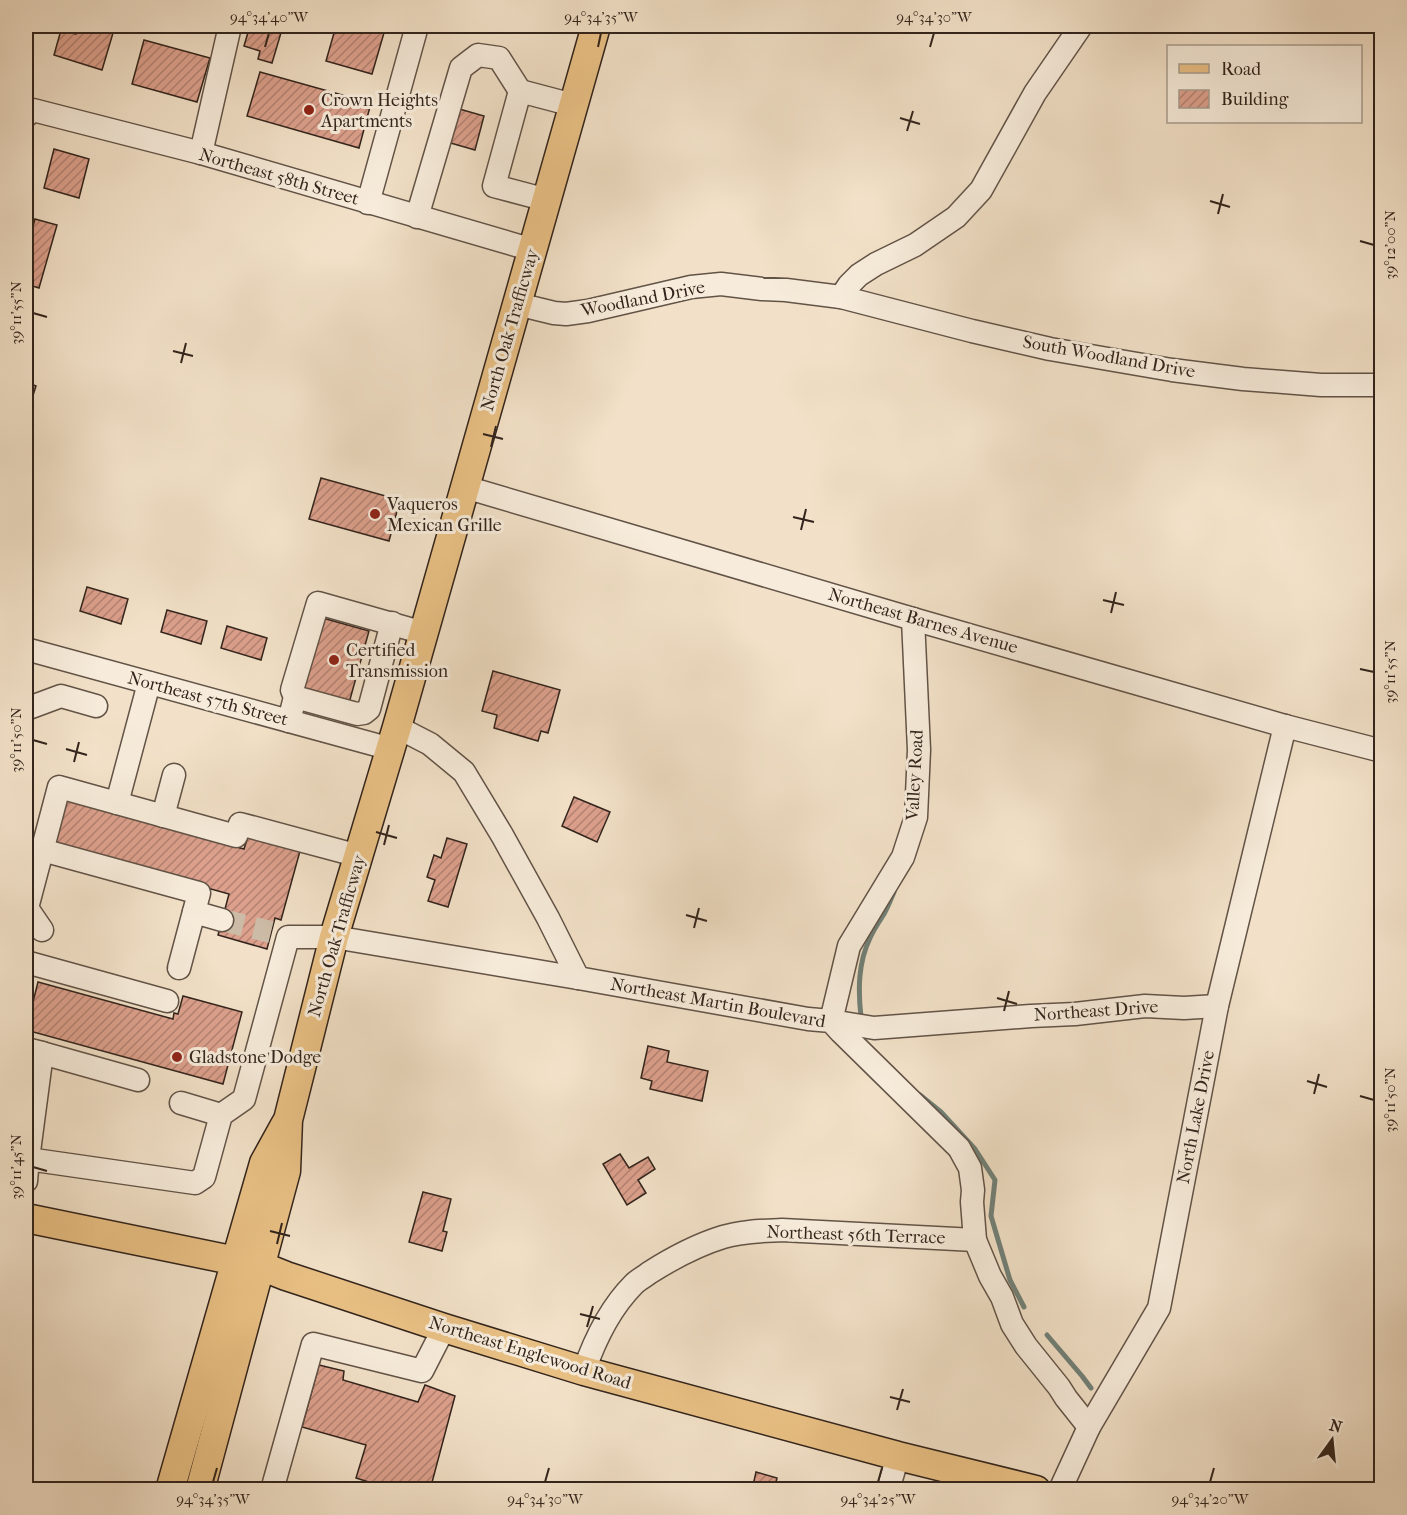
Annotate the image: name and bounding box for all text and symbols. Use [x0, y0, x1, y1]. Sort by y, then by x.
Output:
text: 94°34'40"W [230, 8, 309, 26]
text: 94°34'35"W [564, 8, 639, 26]
text: 94°34'30"W [896, 8, 973, 26]
legend [1167, 45, 1362, 123]
text: Road [1221, 59, 1261, 80]
text: Building [1221, 89, 1289, 110]
place label: Crown Heights Apartments [320, 90, 438, 132]
marker: Crown Heights Apartments [302, 103, 316, 117]
street label: Northeast 58th Street [197, 144, 362, 210]
text: 39°12'00"N [1381, 210, 1399, 280]
street label: North Oak Trafficway [477, 245, 544, 413]
street label: Woodland Drive [578, 277, 707, 322]
text: 39°11'55"N [7, 281, 25, 345]
street label: South Woodland Drive [1021, 331, 1197, 383]
place label: Vaqueros Mexican Grille [386, 494, 502, 536]
marker: Vaqueros Mexican Grille [368, 507, 382, 521]
street label: Northeast Barnes Avenue [826, 584, 1020, 658]
place label: Certified Transmission [346, 640, 449, 682]
text: 39°11'55"N [1381, 640, 1399, 704]
marker: Certified Transmission [327, 653, 341, 667]
street label: Northeast 57th Street [126, 667, 291, 731]
text: 39°11'50"N [7, 707, 25, 773]
street label: Valley Road [902, 729, 928, 822]
street label: North Oak Trafficway [304, 851, 371, 1019]
street label: Northeast Martin Boulevard [609, 974, 827, 1032]
street label: Northeast Drive [1033, 996, 1159, 1026]
place label: Gladstone Dodge [189, 1047, 321, 1068]
street label: North Lake Drive [1173, 1048, 1219, 1185]
marker: Gladstone Dodge [170, 1050, 184, 1064]
text: 39°11'50"N [1381, 1067, 1399, 1133]
text: 39°11'45"N [7, 1134, 25, 1200]
street label: Northeast 56th Terrace [766, 1221, 946, 1249]
street label: Northeast Englewood Road [426, 1312, 634, 1394]
north arrow [1302, 1410, 1362, 1470]
text: N [1327, 1415, 1345, 1437]
text: 94°34'35"W [176, 1490, 251, 1508]
text: 94°34'30"W [507, 1490, 584, 1508]
text: 94°34'25"W [840, 1490, 917, 1508]
text: 94°34'20"W [1172, 1490, 1250, 1508]

